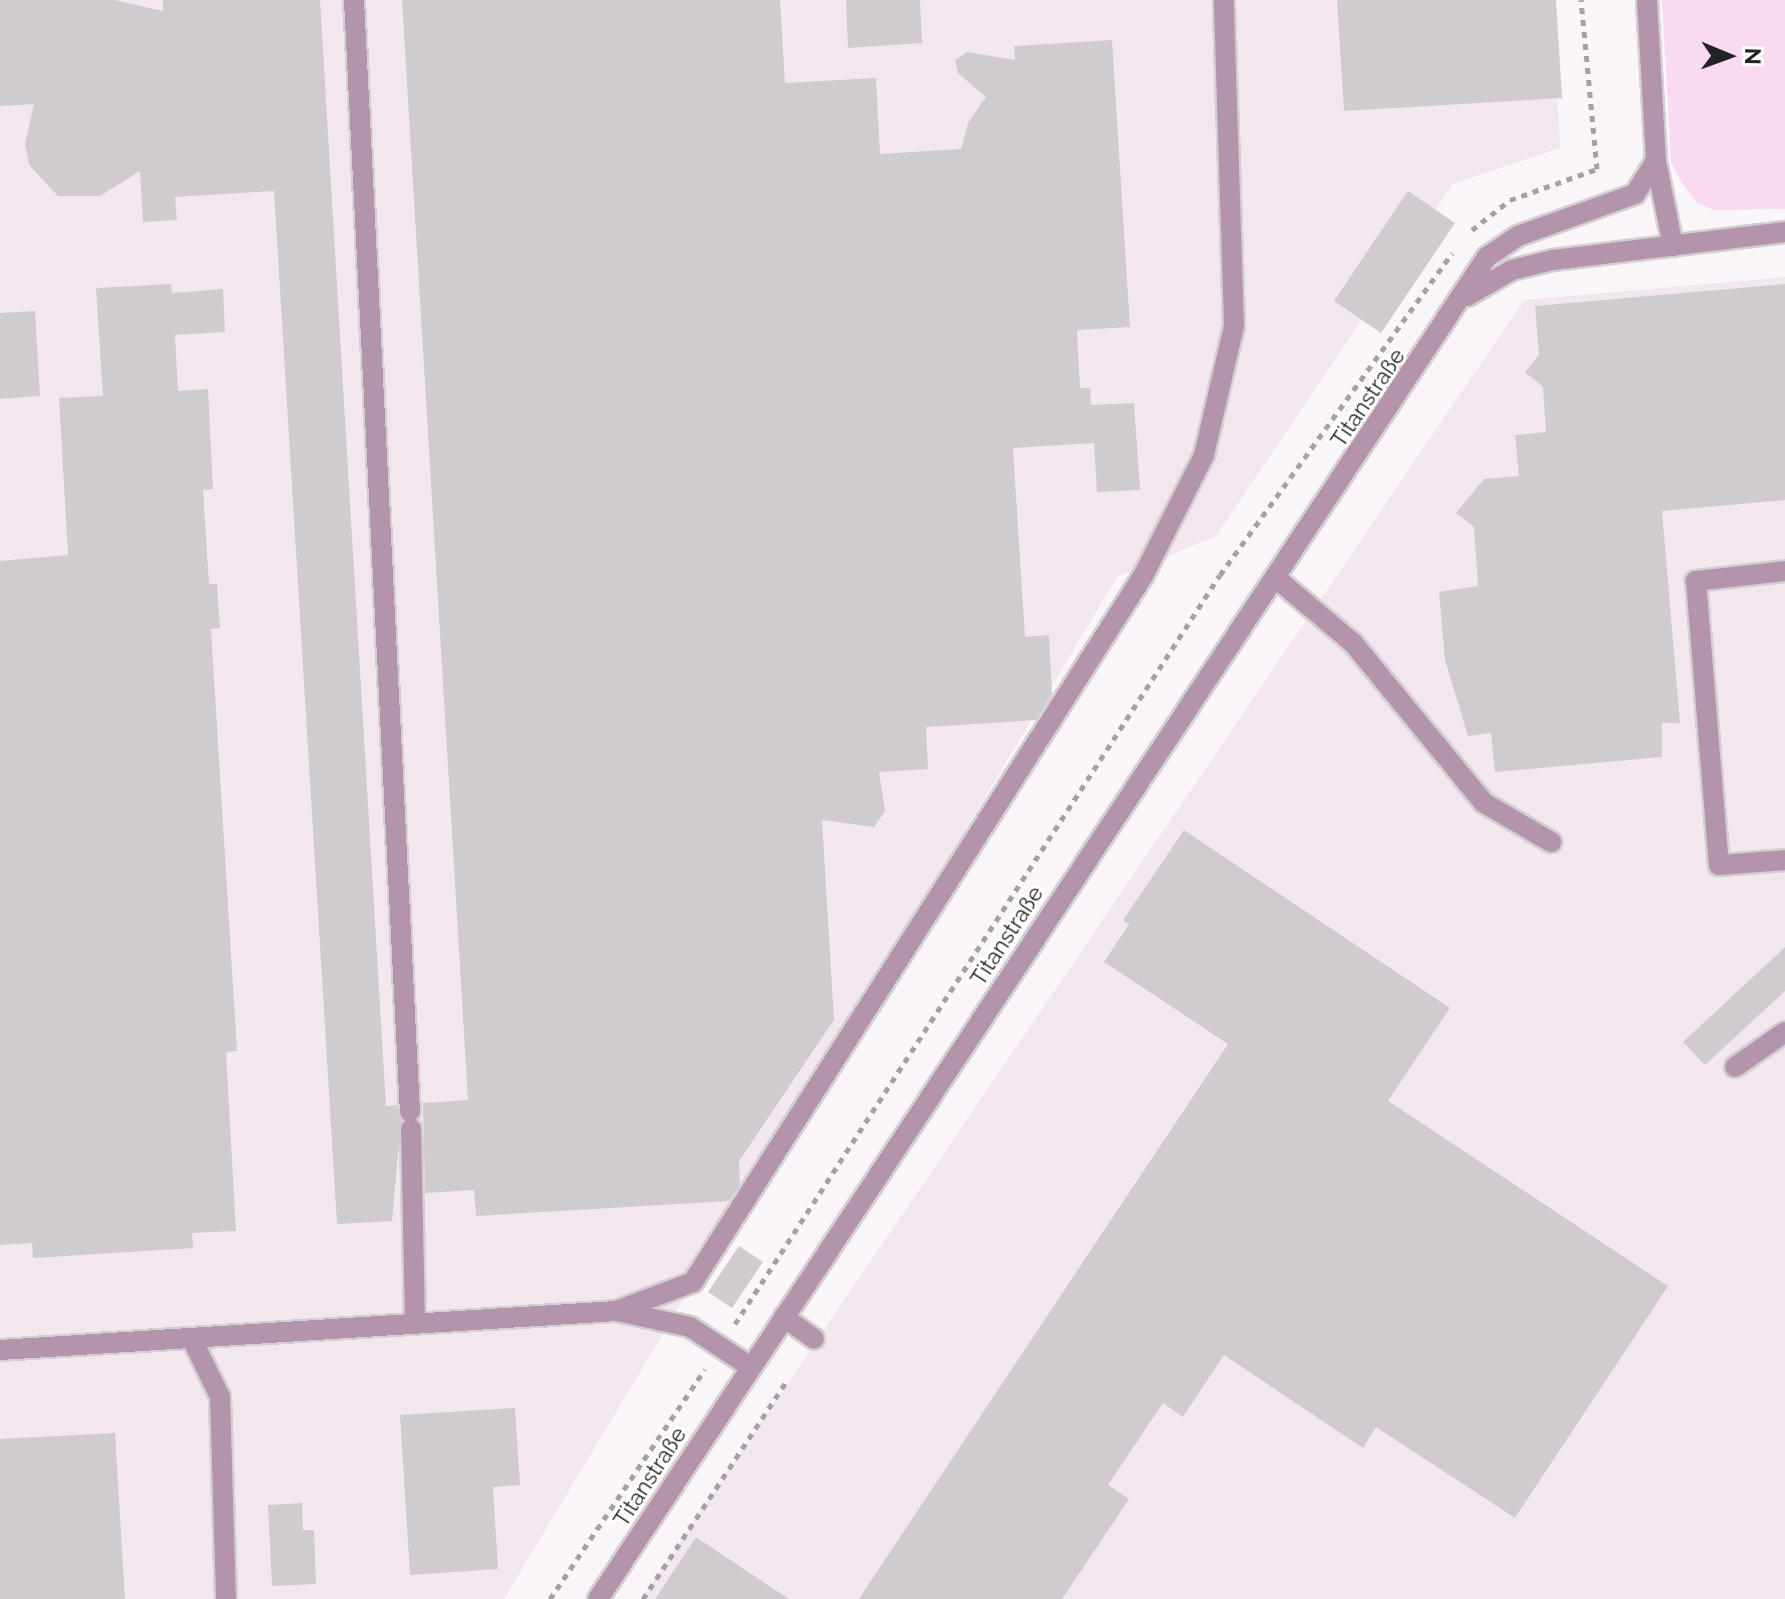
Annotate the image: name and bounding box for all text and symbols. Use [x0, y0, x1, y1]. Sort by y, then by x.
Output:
north arrow [1689, 16, 1769, 96]
text: N [1740, 48, 1766, 65]
street label: Titanstraße [1325, 344, 1411, 452]
street label: Titanstraße [965, 881, 1049, 991]
street label: Titanstraße [608, 1422, 692, 1532]

